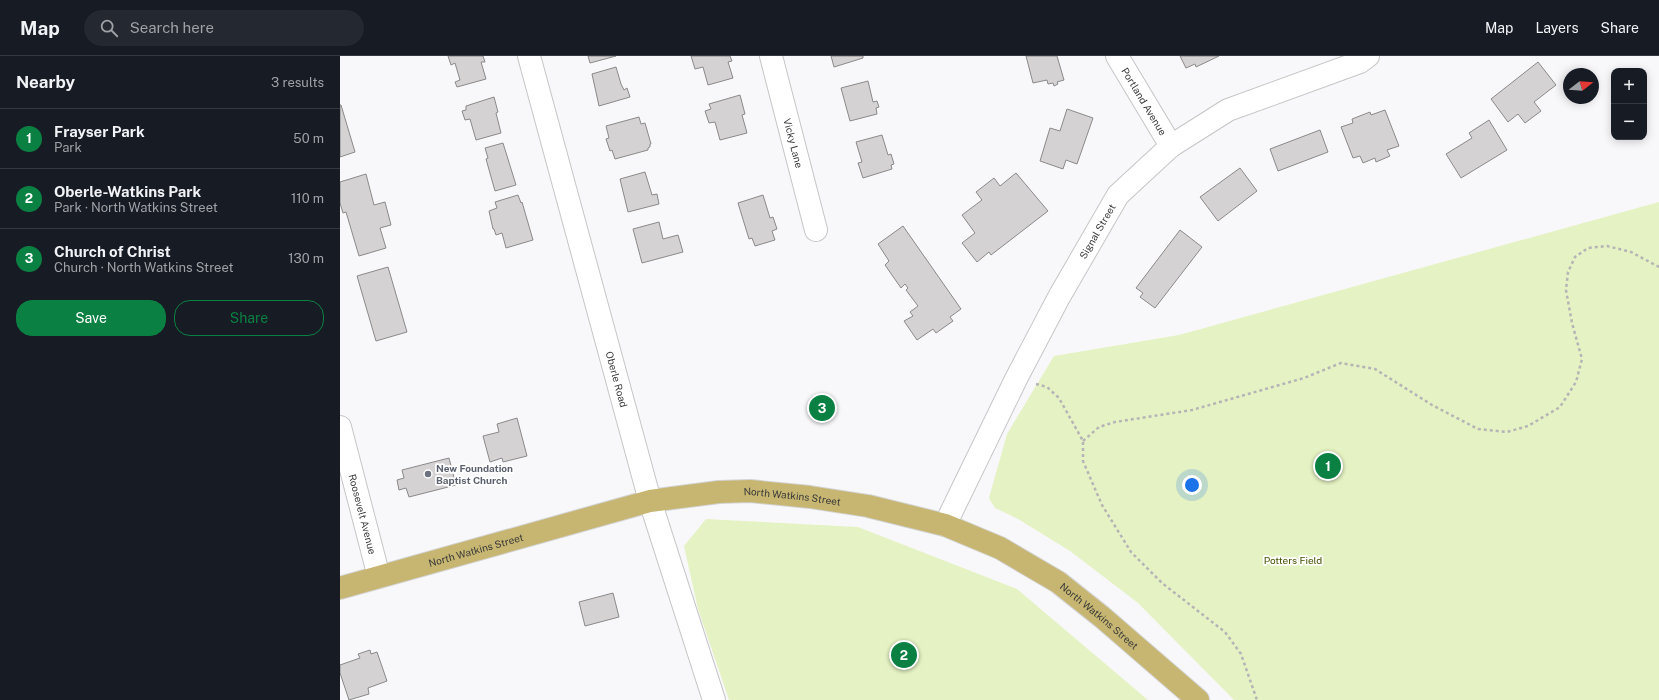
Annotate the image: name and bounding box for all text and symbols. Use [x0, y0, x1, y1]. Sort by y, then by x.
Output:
search box [84, 10, 364, 46]
text: Map [20, 17, 60, 39]
icon: search [98, 17, 120, 39]
text: Search here [130, 19, 214, 36]
text: Map [1485, 20, 1513, 36]
text: Layers [1535, 20, 1579, 36]
text: Share [1601, 20, 1639, 36]
street label: Portland Avenue [1119, 65, 1169, 138]
north arrow [1563, 68, 1599, 104]
map controls [1611, 68, 1647, 140]
button: + [1611, 68, 1647, 104]
text: Nearby [16, 72, 75, 92]
text: 3 results [271, 75, 324, 90]
button: − [1611, 104, 1647, 140]
street label: Vicky Lane [781, 117, 806, 170]
text: Frayser Park [54, 123, 145, 140]
text: 1 [26, 131, 32, 146]
text: 50 m [293, 131, 324, 146]
text: Park [54, 140, 82, 155]
text: Oberle-Watkins Park [54, 183, 201, 200]
text: 2 [25, 191, 33, 206]
text: 110 m [291, 191, 324, 206]
text: Park · North Watkins Street [54, 200, 218, 215]
street label: Signal Street [1077, 201, 1118, 261]
text: Church of Christ [54, 243, 171, 260]
text: 3 [25, 251, 33, 266]
text: 130 m [288, 251, 324, 266]
text: Church · North Watkins Street [54, 260, 234, 275]
button: Save [16, 300, 166, 336]
button: Share [174, 300, 324, 336]
street label: Oberle Road [604, 350, 630, 409]
pin: 3 [809, 393, 835, 423]
pin: 1 [1315, 451, 1341, 481]
place label: New Foundation Baptist Church [436, 462, 513, 486]
marker: New Foundation Baptist Church [423, 469, 433, 479]
street label: Roosevelt Avenue [346, 473, 379, 556]
your location [1182, 475, 1202, 495]
street label: North Watkins Street [743, 485, 842, 508]
street label: North Watkins Street [427, 531, 525, 569]
park label: Potters Field [1264, 554, 1322, 566]
street label: North Watkins Street [1058, 580, 1141, 652]
pin: 2 [891, 640, 917, 670]

